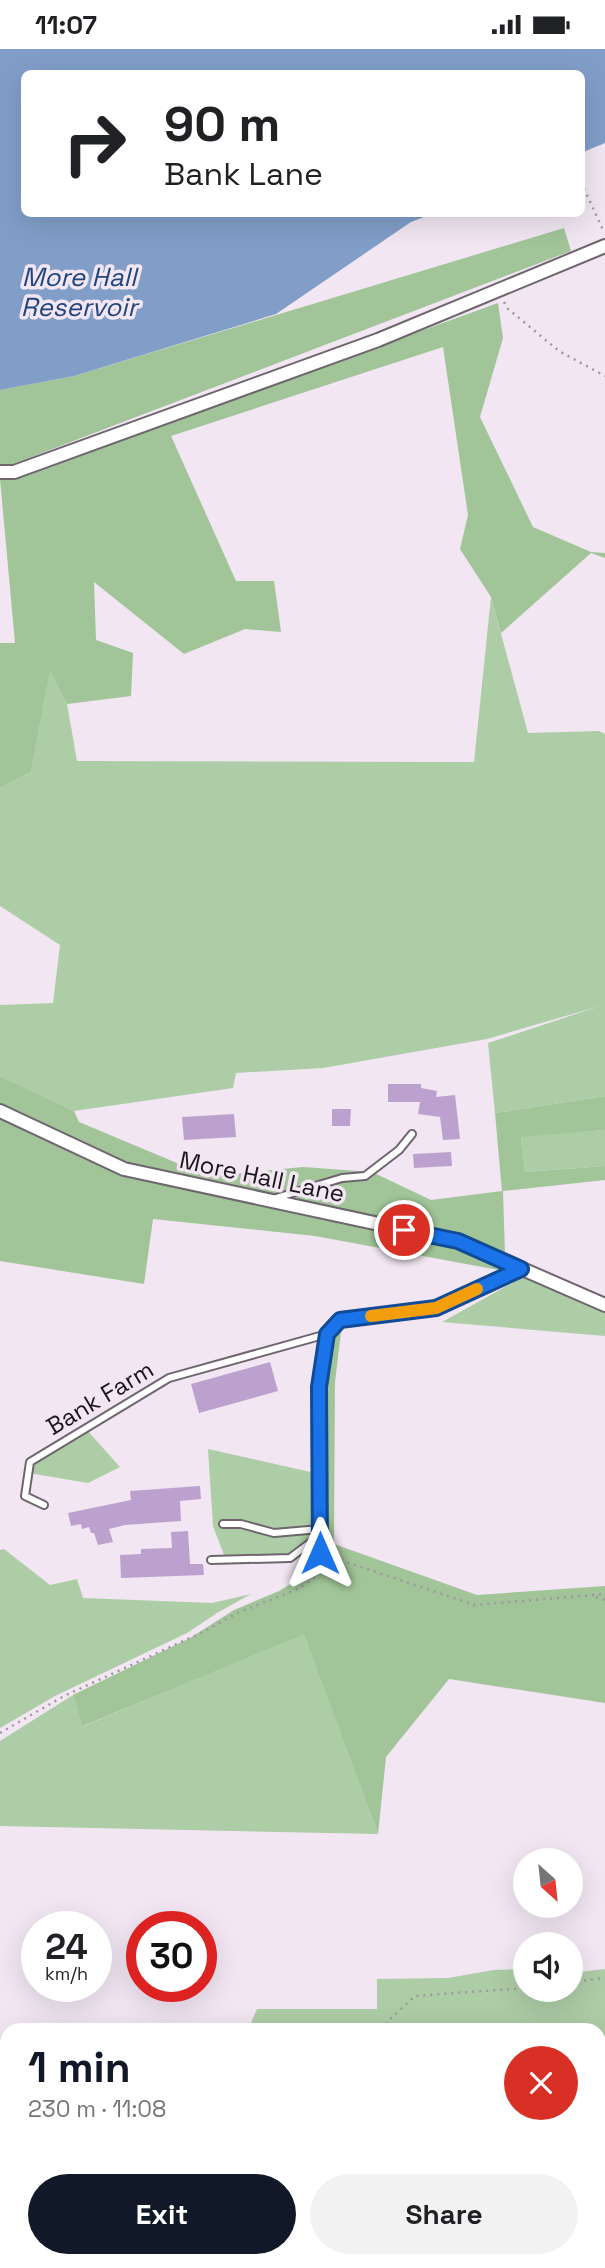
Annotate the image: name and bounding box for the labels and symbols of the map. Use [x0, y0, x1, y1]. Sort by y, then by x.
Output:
water label: More Hall Reservoir [21, 260, 140, 324]
street label: More Hall Lane [177, 1144, 347, 1209]
pin [374, 1200, 434, 1260]
street label: Bank Farm [40, 1353, 159, 1442]
position arrow [283, 1516, 357, 1590]
north arrow [513, 1848, 583, 1918]
speed limit sign: 30 [126, 1911, 217, 2002]

